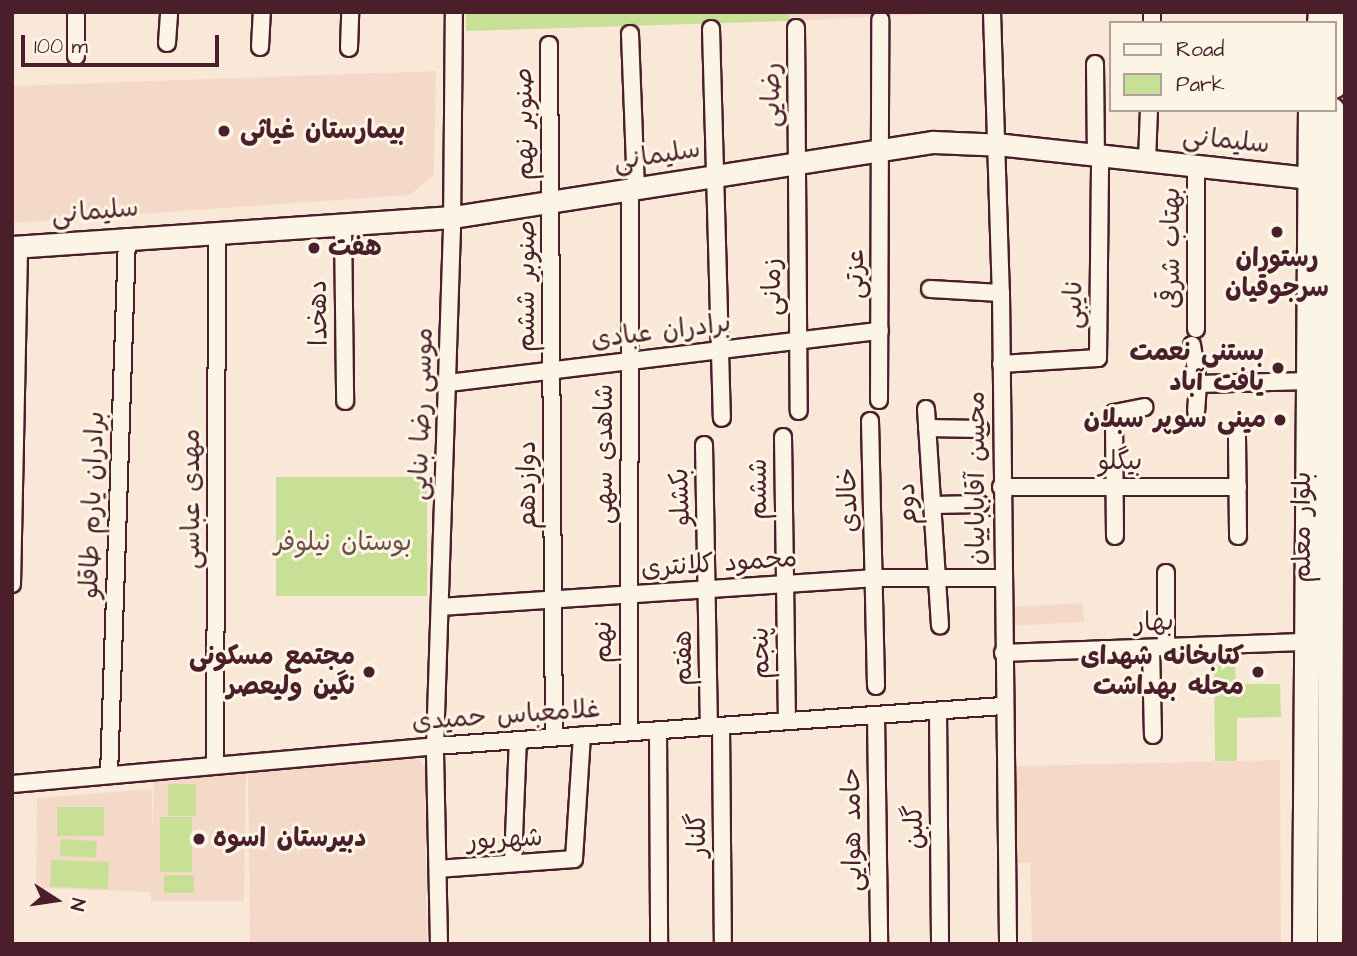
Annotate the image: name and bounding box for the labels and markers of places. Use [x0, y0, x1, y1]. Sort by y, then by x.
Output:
place label: بیمارستان غیاثی [240, 115, 405, 147]
marker: بیمارستان غیاثی [214, 121, 234, 141]
marker: رستوران سرجوقیان [1269, 224, 1285, 240]
place label: هفت [328, 232, 382, 264]
marker: هفت [306, 240, 322, 256]
place label: رستوران سرجوقیان [1225, 243, 1329, 304]
place label: بستنی نعمت یافت آباد [1129, 337, 1264, 398]
marker: بستنی نعمت یافت آباد [1270, 360, 1286, 376]
place label: مینی سوپر سبلان [1083, 404, 1266, 436]
marker: مینی سوپر سبلان [1272, 412, 1288, 428]
place label: مجتمع مسکونی نگین ولیعصر [189, 641, 355, 702]
place label: کتابخانه شهدای محله بهداشت [1080, 641, 1244, 702]
marker: مجتمع مسکونی نگین ولیعصر [361, 664, 377, 680]
marker: کتابخانه شهدای محله بهداشت [1250, 664, 1266, 680]
place label: دبیرستان اسوه [213, 823, 366, 855]
marker: دبیرستان اسوه [191, 831, 207, 847]

